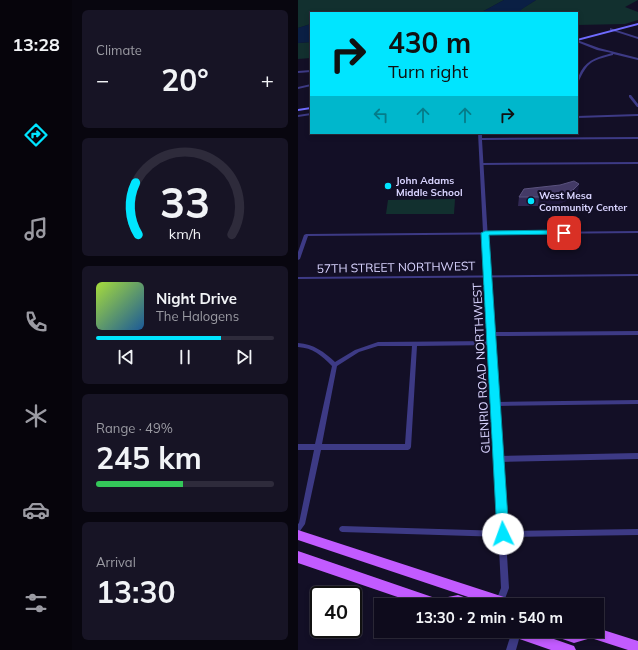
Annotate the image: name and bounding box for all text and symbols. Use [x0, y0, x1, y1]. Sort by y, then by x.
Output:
text: 430 m [388, 25, 471, 60]
icon: right [322, 28, 374, 80]
text: 13:28 [12, 33, 60, 56]
text: Climate [96, 42, 142, 58]
text: Turn right [388, 60, 468, 83]
text: 20° [161, 61, 209, 99]
text: − [96, 66, 109, 94]
text: + [261, 66, 274, 94]
icon: left [370, 104, 392, 126]
icon: ahead [412, 104, 434, 126]
icon: ahead [454, 104, 476, 126]
icon: right [496, 104, 518, 126]
icon: directions [22, 121, 50, 149]
place label: John Adams Middle School [396, 174, 463, 199]
text: 33 [160, 176, 210, 228]
marker: John Adams Middle School [383, 181, 393, 191]
place label: West Mesa Community Center [539, 189, 627, 214]
marker: West Mesa Community Center [526, 196, 536, 206]
icon: music [22, 215, 50, 243]
pin [547, 216, 581, 250]
icon: arrive [553, 222, 575, 244]
text: km/h [169, 225, 201, 243]
street label: 57TH STREET NORTHWEST [317, 258, 476, 276]
street label: GLENRIO ROAD NORTHWEST [469, 281, 493, 454]
text: Night Drive [156, 289, 237, 308]
icon: phone [22, 308, 50, 336]
text: The Halogens [156, 308, 239, 324]
icon: previous [115, 346, 137, 368]
icon: pause [174, 346, 196, 368]
icon: next [233, 346, 255, 368]
icon: climate [22, 402, 50, 430]
text: Range · 49% [96, 420, 173, 436]
text: 245 km [96, 439, 202, 477]
icon: car [22, 496, 50, 524]
position arrow [482, 513, 524, 555]
text: Arrival [96, 554, 136, 570]
text: 13:30 [96, 573, 175, 611]
speed limit sign: 40 [310, 586, 362, 638]
icon: filters [22, 589, 50, 617]
text: 13:30 · 2 min · 540 m [415, 608, 563, 627]

